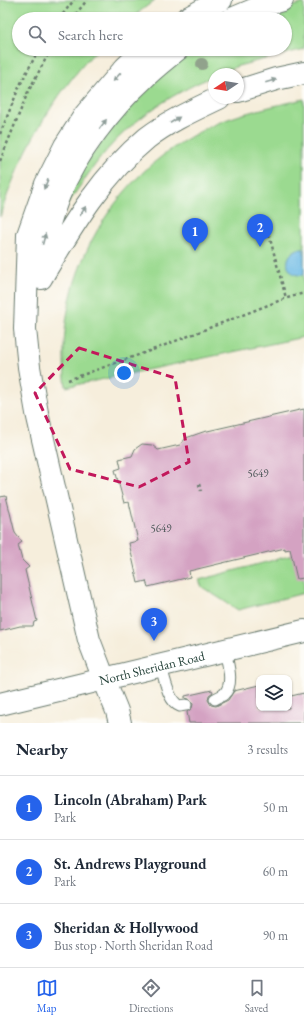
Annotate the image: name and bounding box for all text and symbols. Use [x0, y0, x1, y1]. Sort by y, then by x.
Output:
search box [12, 12, 292, 56]
icon: search [26, 23, 48, 45]
text: Search here [58, 25, 123, 44]
north arrow [208, 68, 244, 104]
one-way arrow [113, 71, 122, 82]
one-way arrow [265, 78, 277, 84]
one-way arrow [170, 116, 180, 124]
one-way arrow [99, 119, 107, 130]
one-way arrow [43, 179, 49, 190]
one-way arrow [79, 205, 87, 216]
pin: 2 [247, 214, 273, 247]
pin: 1 [182, 218, 208, 251]
one-way arrow [42, 233, 48, 245]
your location [114, 363, 134, 383]
house number: 5649 [247, 466, 269, 480]
house number: 5649 [150, 521, 172, 535]
pin: 3 [141, 608, 167, 641]
street label: North Sheridan Road [97, 647, 207, 689]
map controls [256, 675, 292, 711]
button: layers [256, 675, 292, 711]
text: Nearby [16, 738, 68, 760]
text: 3 results [247, 741, 288, 758]
text: Lincoln (Abraham) Park [54, 790, 207, 809]
text: 1 [26, 799, 32, 816]
text: 50 m [263, 799, 288, 816]
text: Park [54, 809, 76, 826]
text: St. Andrews Playground [54, 854, 207, 873]
text: 2 [26, 863, 32, 880]
text: 60 m [263, 863, 288, 880]
text: Park [54, 873, 76, 890]
text: Sheridan & Hollywood [54, 918, 198, 937]
text: 3 [26, 927, 32, 944]
text: 90 m [263, 927, 288, 944]
text: Bus stop · North Sheridan Road [54, 937, 213, 954]
tab: Map [36, 977, 58, 1015]
tab: Directions [129, 977, 173, 1015]
tab: Saved [245, 977, 268, 1015]

